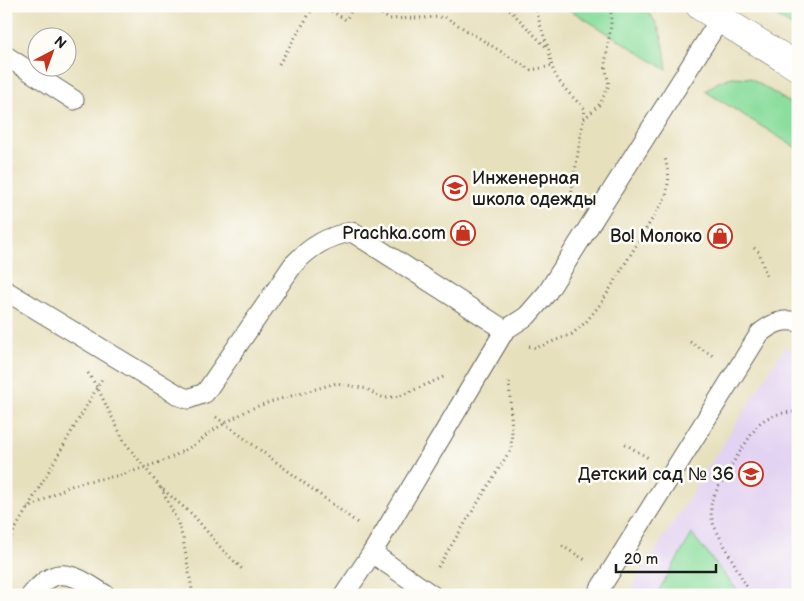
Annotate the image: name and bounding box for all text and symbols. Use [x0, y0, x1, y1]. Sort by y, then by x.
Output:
north arrow [28, 28, 78, 78]
text: N [51, 33, 70, 52]
place label: Инженерная школа одежды [472, 168, 596, 210]
school or university icon: Инженерная школа одежды [442, 175, 468, 201]
shop icon: Prachka.com [450, 220, 476, 246]
place label: Prachka.com [342, 223, 446, 244]
shop icon: Во! Молоко [707, 223, 733, 249]
place label: Во! Молоко [610, 226, 702, 247]
school or university icon: Детский сад № 36 [738, 461, 764, 487]
place label: Детский сад № 36 [578, 464, 734, 485]
scale bar [616, 541, 716, 573]
text: 20 m [624, 550, 658, 569]

